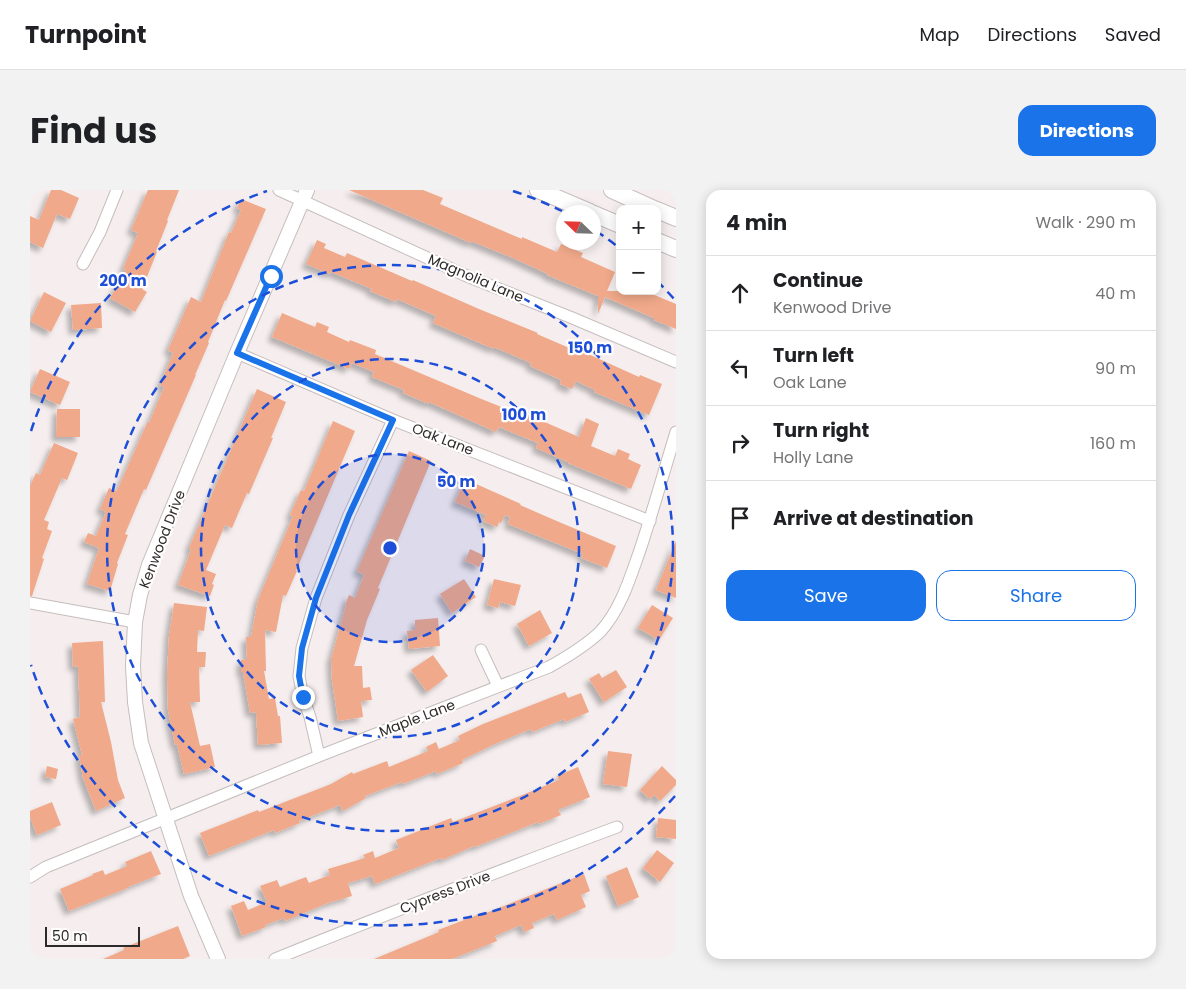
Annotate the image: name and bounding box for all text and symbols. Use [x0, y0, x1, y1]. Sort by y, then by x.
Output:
text: Turnpoint [25, 18, 146, 51]
text: Map [920, 22, 959, 47]
text: Directions [987, 22, 1077, 47]
text: Saved [1105, 22, 1161, 47]
button: Directions [1018, 105, 1156, 156]
text: Find us [30, 106, 157, 155]
north arrow [556, 205, 601, 250]
map controls [616, 205, 661, 295]
button: + [616, 205, 661, 250]
text: 4 min [726, 208, 787, 237]
text: Walk · 290 m [1035, 211, 1136, 234]
street label: Magnolia Lane [425, 249, 527, 307]
button: − [616, 250, 661, 295]
route start [260, 265, 283, 288]
text: Continue [773, 267, 863, 294]
text: 200 m [99, 270, 147, 291]
icon: ahead [726, 279, 754, 307]
text: 40 m [1095, 282, 1136, 305]
text: Kenwood Drive [773, 296, 892, 319]
text: 150 m [568, 337, 612, 358]
text: Turn left [773, 342, 854, 369]
icon: left [726, 354, 754, 382]
text: 90 m [1095, 357, 1136, 380]
text: Oak Lane [773, 371, 847, 394]
text: 100 m [502, 404, 546, 425]
text: Turn right [773, 417, 869, 444]
street label: Oak Lane [409, 418, 477, 460]
icon: right [726, 429, 754, 457]
text: 160 m [1090, 432, 1136, 455]
text: Holly Lane [773, 446, 853, 469]
text: 50 m [437, 471, 475, 492]
street label: Kenwood Drive [134, 487, 190, 591]
icon: arrive [726, 504, 754, 532]
text: Arrive at destination [773, 505, 974, 532]
centre of rings [381, 539, 399, 557]
button: Save [726, 570, 926, 621]
button: Share [936, 570, 1136, 621]
route end [292, 686, 315, 709]
street label: Maple Lane [376, 694, 458, 742]
street label: Cypress Drive [397, 865, 493, 918]
scale bar [45, 924, 140, 947]
text: 50 m [52, 926, 88, 946]

